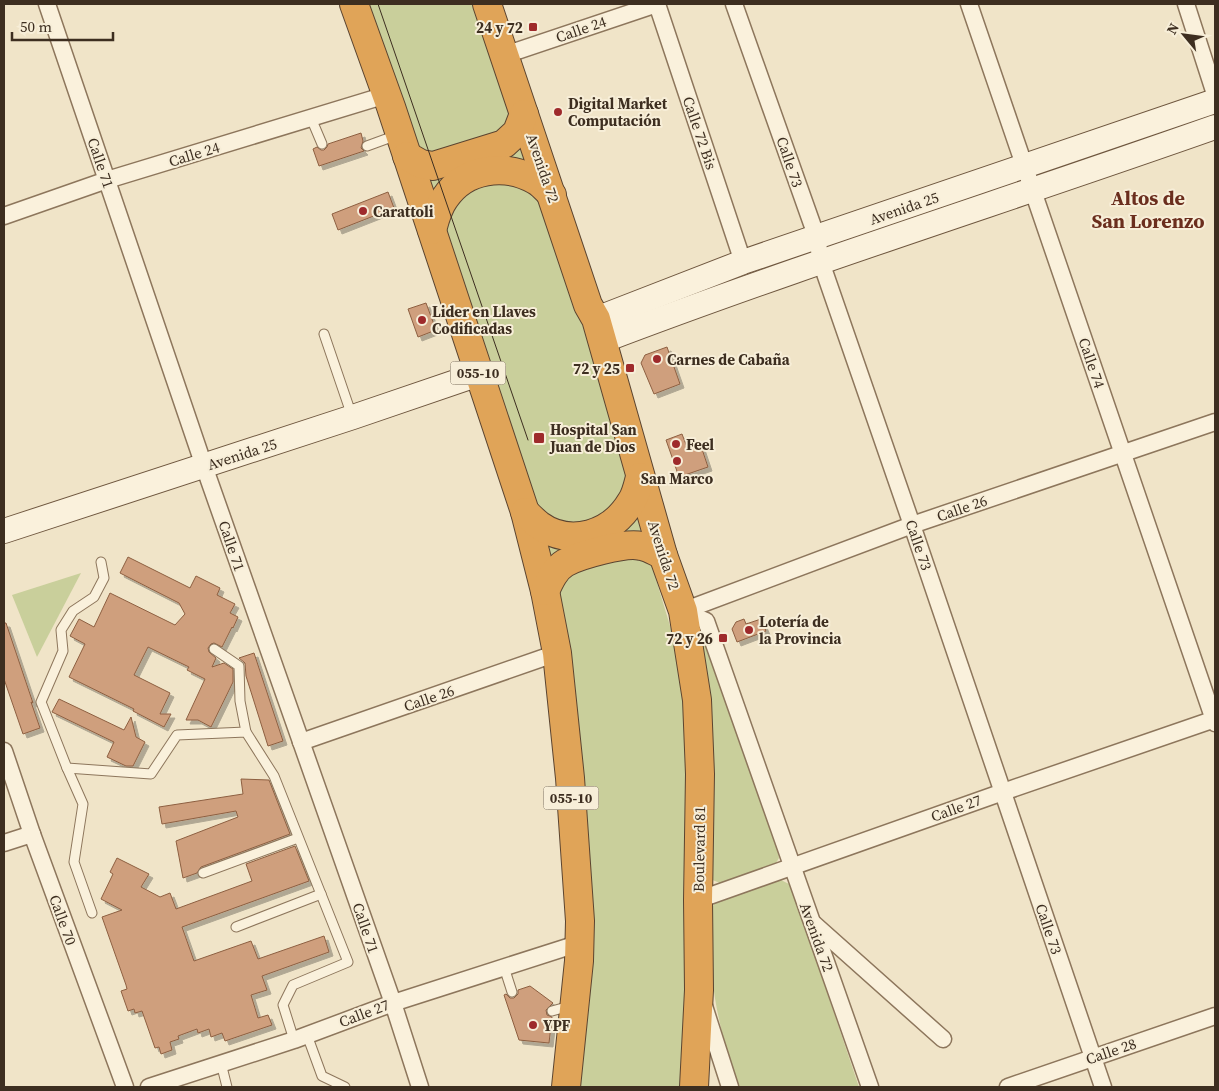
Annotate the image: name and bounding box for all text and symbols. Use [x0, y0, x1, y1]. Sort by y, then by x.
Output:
scale bar [12, 10, 114, 42]
street label: Calle 24 [553, 10, 610, 47]
north arrow [1159, 10, 1209, 60]
text: 50 m [20, 16, 52, 37]
place label: 24 y 72 [476, 17, 523, 38]
text: N [1161, 19, 1184, 38]
marker: 24 y 72 [527, 21, 539, 33]
place label: Digital Market Computación [568, 93, 668, 131]
street label: Calle 72 Bis [678, 94, 722, 172]
marker: Digital Market Computación [552, 106, 564, 118]
street label: Avenida 72 [521, 131, 565, 205]
street label: Calle 73 [772, 134, 808, 190]
street label: Calle 71 [83, 135, 119, 191]
street label: Calle 24 [166, 136, 222, 172]
district label: Altos de San Lorenzo [1091, 184, 1205, 235]
street label: Avenida 25 [867, 186, 941, 230]
place label: Carattoli [373, 201, 434, 222]
marker: Carattoli [357, 205, 369, 217]
place label: Lider en Llaves Codificadas [432, 301, 536, 339]
marker: Lider en Llaves Codificadas [416, 314, 428, 326]
street label: Calle 74 [1074, 335, 1111, 392]
place label: Carnes de Cabaña [667, 349, 791, 370]
marker: Carnes de Cabaña [651, 353, 663, 365]
place label: 72 y 25 [573, 358, 620, 379]
road number: 055-10 [450, 362, 506, 384]
marker: 72 y 25 [624, 362, 636, 374]
place label: Hospital San Juan de Dios [549, 419, 637, 457]
marker: Hospital San Juan de Dios [532, 431, 546, 445]
street label: Avenida 25 [205, 433, 279, 475]
place label: Feel [686, 434, 714, 455]
marker: Feel [670, 438, 682, 450]
marker: San Marco [671, 455, 683, 467]
place label: San Marco [641, 468, 714, 489]
street label: Calle 26 [934, 490, 990, 526]
street label: Calle 73 [901, 517, 937, 573]
street label: Calle 71 [214, 518, 250, 574]
street label: Avenida 72 [643, 518, 685, 592]
place label: Lotería de la Provincia [759, 611, 842, 649]
marker: Lotería de la Provincia [743, 624, 755, 636]
place label: 72 y 26 [666, 628, 713, 649]
marker: 72 y 26 [717, 632, 729, 644]
street label: Calle 26 [401, 680, 457, 716]
road number: 055-10 [544, 786, 598, 810]
street label: Calle 27 [928, 789, 984, 827]
street label: Boulevard 81 [688, 806, 710, 892]
street label: Calle 70 [44, 892, 82, 948]
street label: Calle 71 [348, 900, 384, 956]
street label: Avenida 72 [795, 900, 839, 974]
street label: Calle 73 [1031, 901, 1067, 957]
street label: Calle 27 [336, 994, 392, 1032]
place label: YPF [543, 1015, 570, 1036]
marker: YPF [527, 1019, 539, 1031]
street label: Calle 28 [1083, 1033, 1139, 1069]

